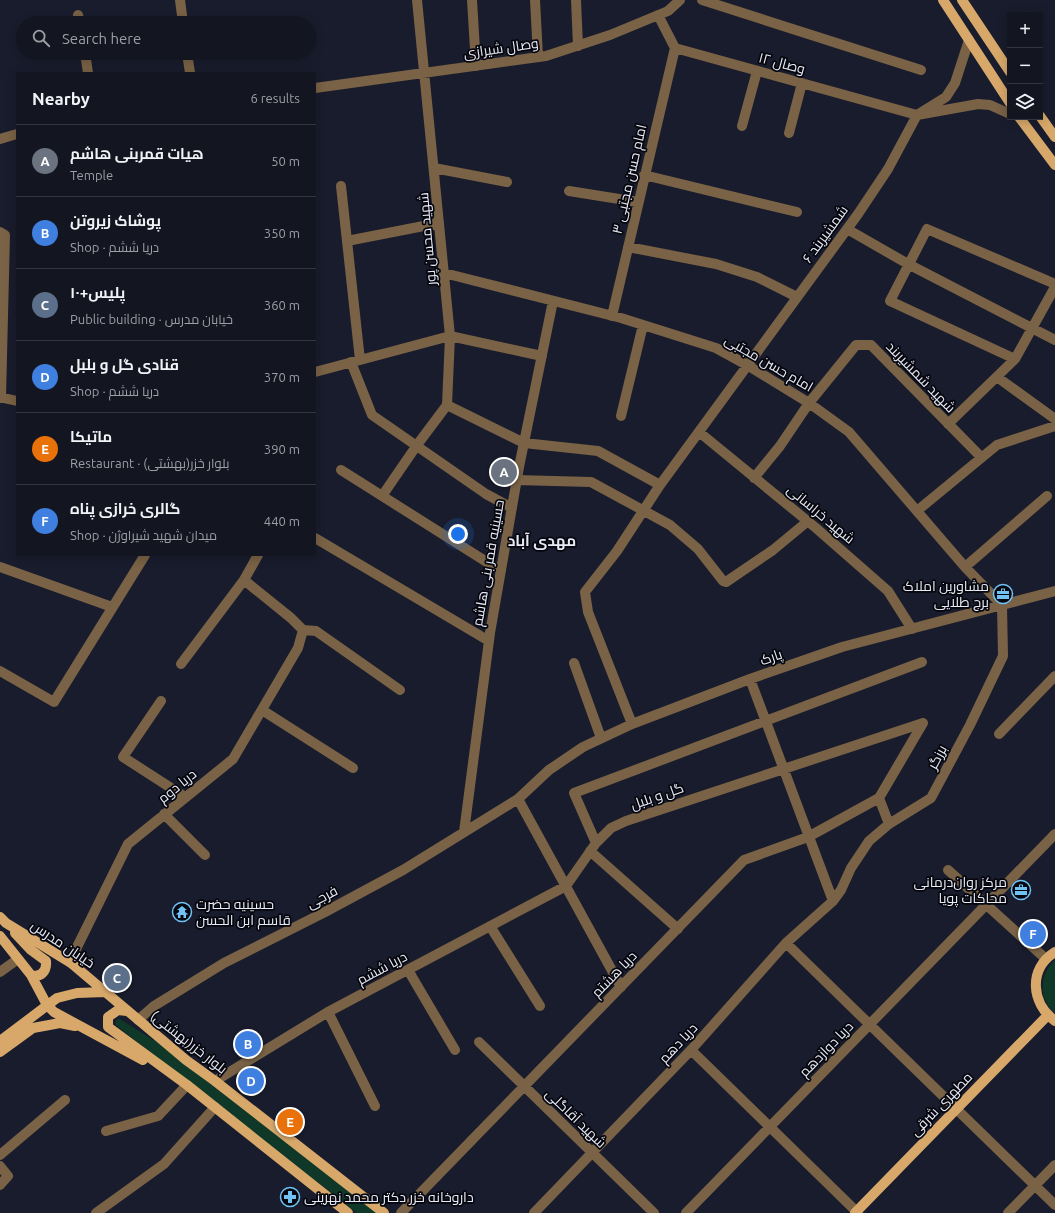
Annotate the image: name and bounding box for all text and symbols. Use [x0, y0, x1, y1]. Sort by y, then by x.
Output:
map controls [1007, 12, 1043, 120]
button: + [1007, 12, 1043, 48]
search box [16, 16, 316, 60]
icon: search [30, 27, 52, 49]
text: Search here [62, 30, 141, 47]
street label: وصال شیرازی [462, 35, 540, 62]
button: − [1007, 48, 1043, 84]
street label: وصال ۱۲ [757, 49, 807, 78]
button: layers [1007, 84, 1043, 120]
text: Nearby [32, 89, 90, 108]
text: 6 results [250, 91, 300, 105]
street label: امام حسن مجتبی ۳ [609, 123, 651, 236]
text: هیات قمربنی هاشم [70, 145, 204, 162]
text: A [40, 154, 50, 168]
text: 50 m [271, 154, 300, 168]
text: Temple [70, 168, 113, 182]
street label: شهید محسن پور [415, 192, 441, 287]
street label: شمشیربند ۶ [799, 202, 851, 266]
text: پوشاک زیروتن [70, 212, 161, 229]
text: B [41, 226, 49, 240]
text: 350 m [264, 226, 300, 240]
text: Shop · دریا ششم [70, 240, 159, 254]
text: پلیس+١٠ [70, 284, 125, 301]
text: C [41, 298, 49, 312]
text: 360 m [264, 298, 300, 312]
text: Public building · خیابان مدرس [70, 312, 233, 326]
street label: امام حسن مجتبی [721, 331, 816, 397]
street label: شهید شمشیربند [883, 338, 959, 416]
text: قنادی گل و بلبل [70, 356, 179, 373]
text: D [40, 370, 50, 384]
text: 370 m [264, 370, 300, 384]
text: Shop · دریا ششم [70, 384, 159, 398]
text: ماتیکا [70, 428, 112, 445]
text: E [41, 442, 49, 456]
text: 390 m [264, 442, 300, 456]
text: Restaurant · بلوار خزر(بهشتی) [70, 456, 230, 470]
pin: A [491, 457, 517, 487]
street label: شهید خراسانی [784, 481, 858, 547]
street label: حسینیه قمر بنی هاشم [469, 498, 509, 628]
text: گالری خرازی پناه [70, 500, 180, 517]
text: F [41, 514, 49, 528]
text: 440 m [264, 514, 300, 528]
your location [448, 524, 468, 544]
text: Shop · میدان شهید شیراوژن [70, 528, 217, 542]
district label: مهدی آباد [508, 532, 576, 550]
place label: مشاورین املاک برج طلایی [903, 578, 989, 611]
office icon: مشاورین املاک برج طلایی [992, 583, 1014, 605]
street label: پارک [758, 646, 785, 670]
street label: برزگر [924, 742, 950, 773]
street label: دریا دوم [155, 766, 201, 808]
street label: گل و بلبل [628, 779, 686, 813]
place label: مرکز روان‌درمانی محاکات پويا [914, 874, 1007, 908]
office icon: مرکز روان‌درمانی محاکات پويا [1010, 879, 1032, 901]
street label: فرجی [304, 882, 340, 912]
place label: حسینیه حضرت قاسم ابن الحسن [196, 896, 291, 930]
temple icon: حسینیه حضرت قاسم ابن الحسن [171, 901, 193, 923]
street label: خیابان مدرس [28, 917, 98, 971]
pin: F [1020, 919, 1046, 949]
street label: دریا ششم [354, 948, 411, 990]
street label: دریا هشتم [588, 948, 641, 1002]
pin: C [104, 963, 130, 993]
street label: بلوار خزر(بهشتی) [148, 1007, 230, 1077]
street label: دریا دوازدهم [796, 1018, 858, 1081]
street label: دریا دهم [656, 1020, 702, 1068]
pin: B [235, 1029, 261, 1059]
pin: D [238, 1066, 264, 1096]
street label: مطهری شرقی [907, 1069, 975, 1139]
street label: شهید آقاگلی [542, 1085, 610, 1151]
pin: E [277, 1107, 303, 1137]
pharmacy icon: داروخانه خزر دکتر محمد نهرینی [279, 1186, 301, 1208]
place label: داروخانه خزر دکتر محمد نهرینی [304, 1189, 474, 1205]

